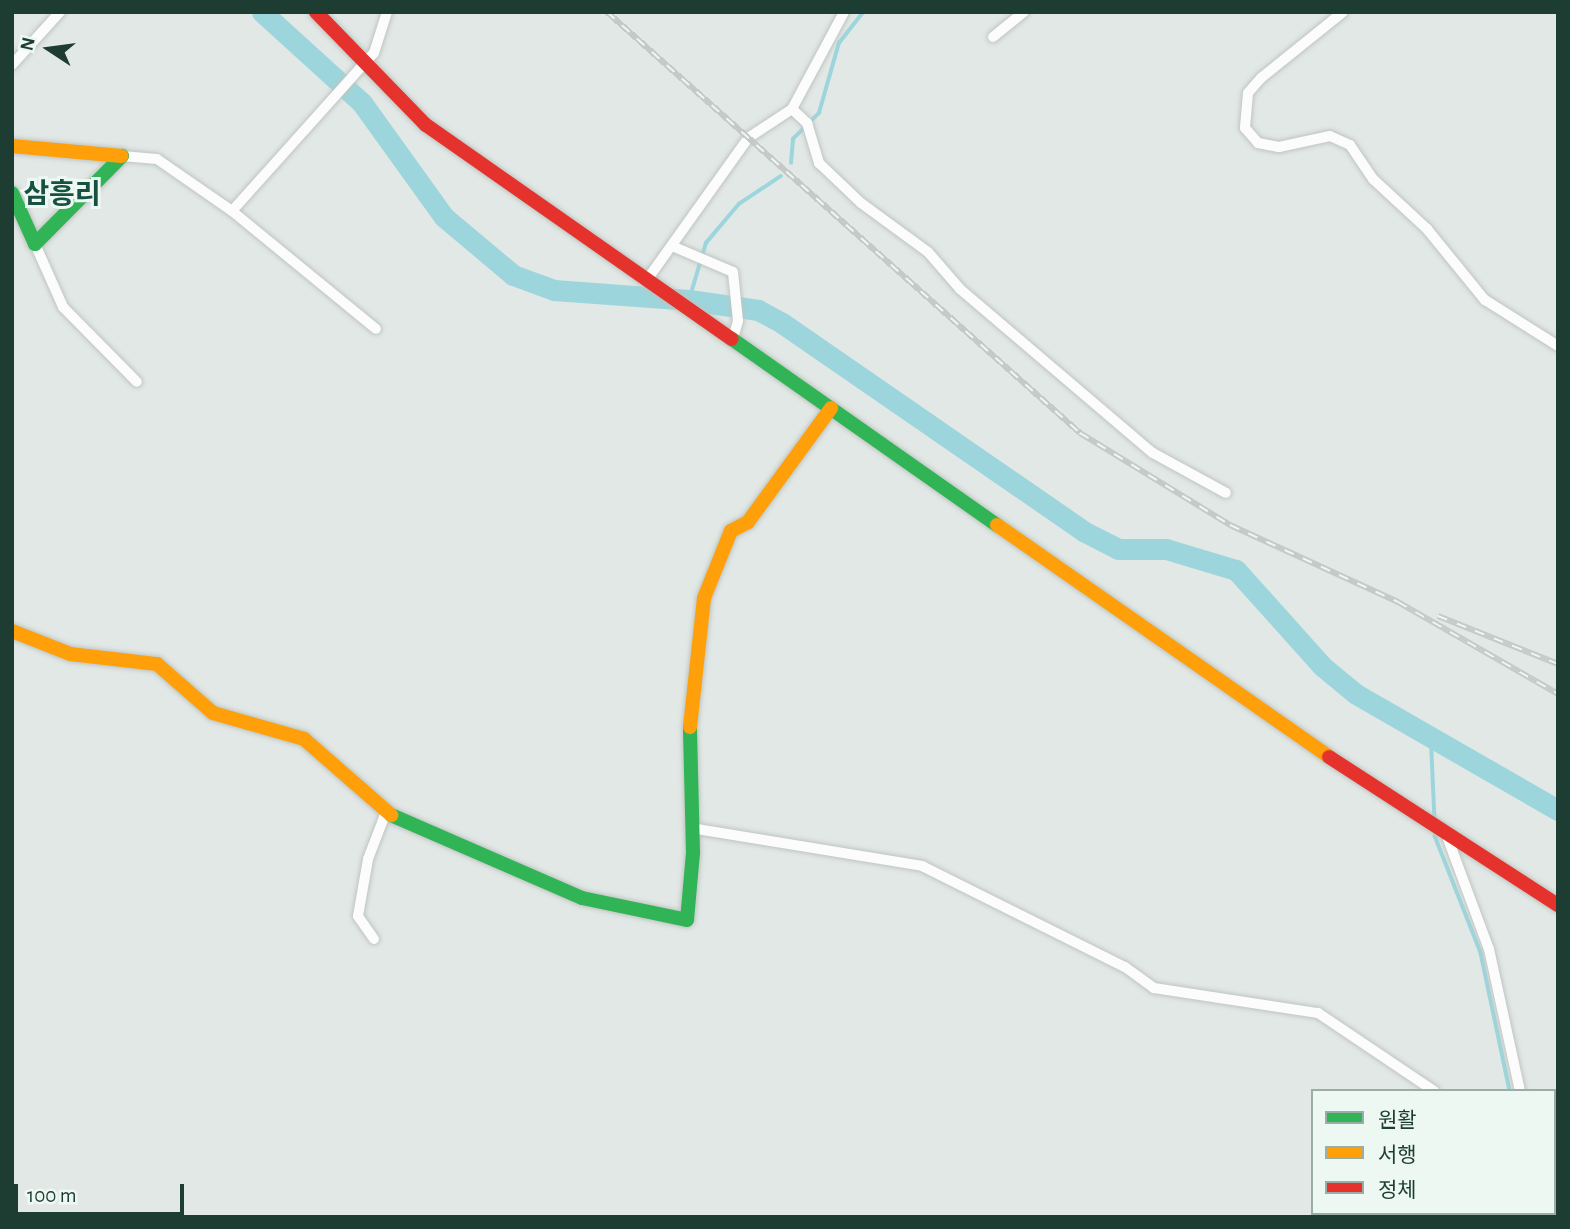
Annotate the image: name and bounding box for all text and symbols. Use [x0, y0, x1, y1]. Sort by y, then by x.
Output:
north arrow [14, 14, 84, 84]
text: N [17, 36, 39, 53]
district label: 삼흥리 [23, 178, 101, 212]
legend [1311, 1089, 1556, 1215]
text: 원활 [1378, 1110, 1417, 1131]
text: 서행 [1378, 1145, 1417, 1166]
scale bar [18, 1170, 187, 1214]
text: 정체 [1378, 1180, 1417, 1201]
text: 100 m [27, 1185, 77, 1206]

